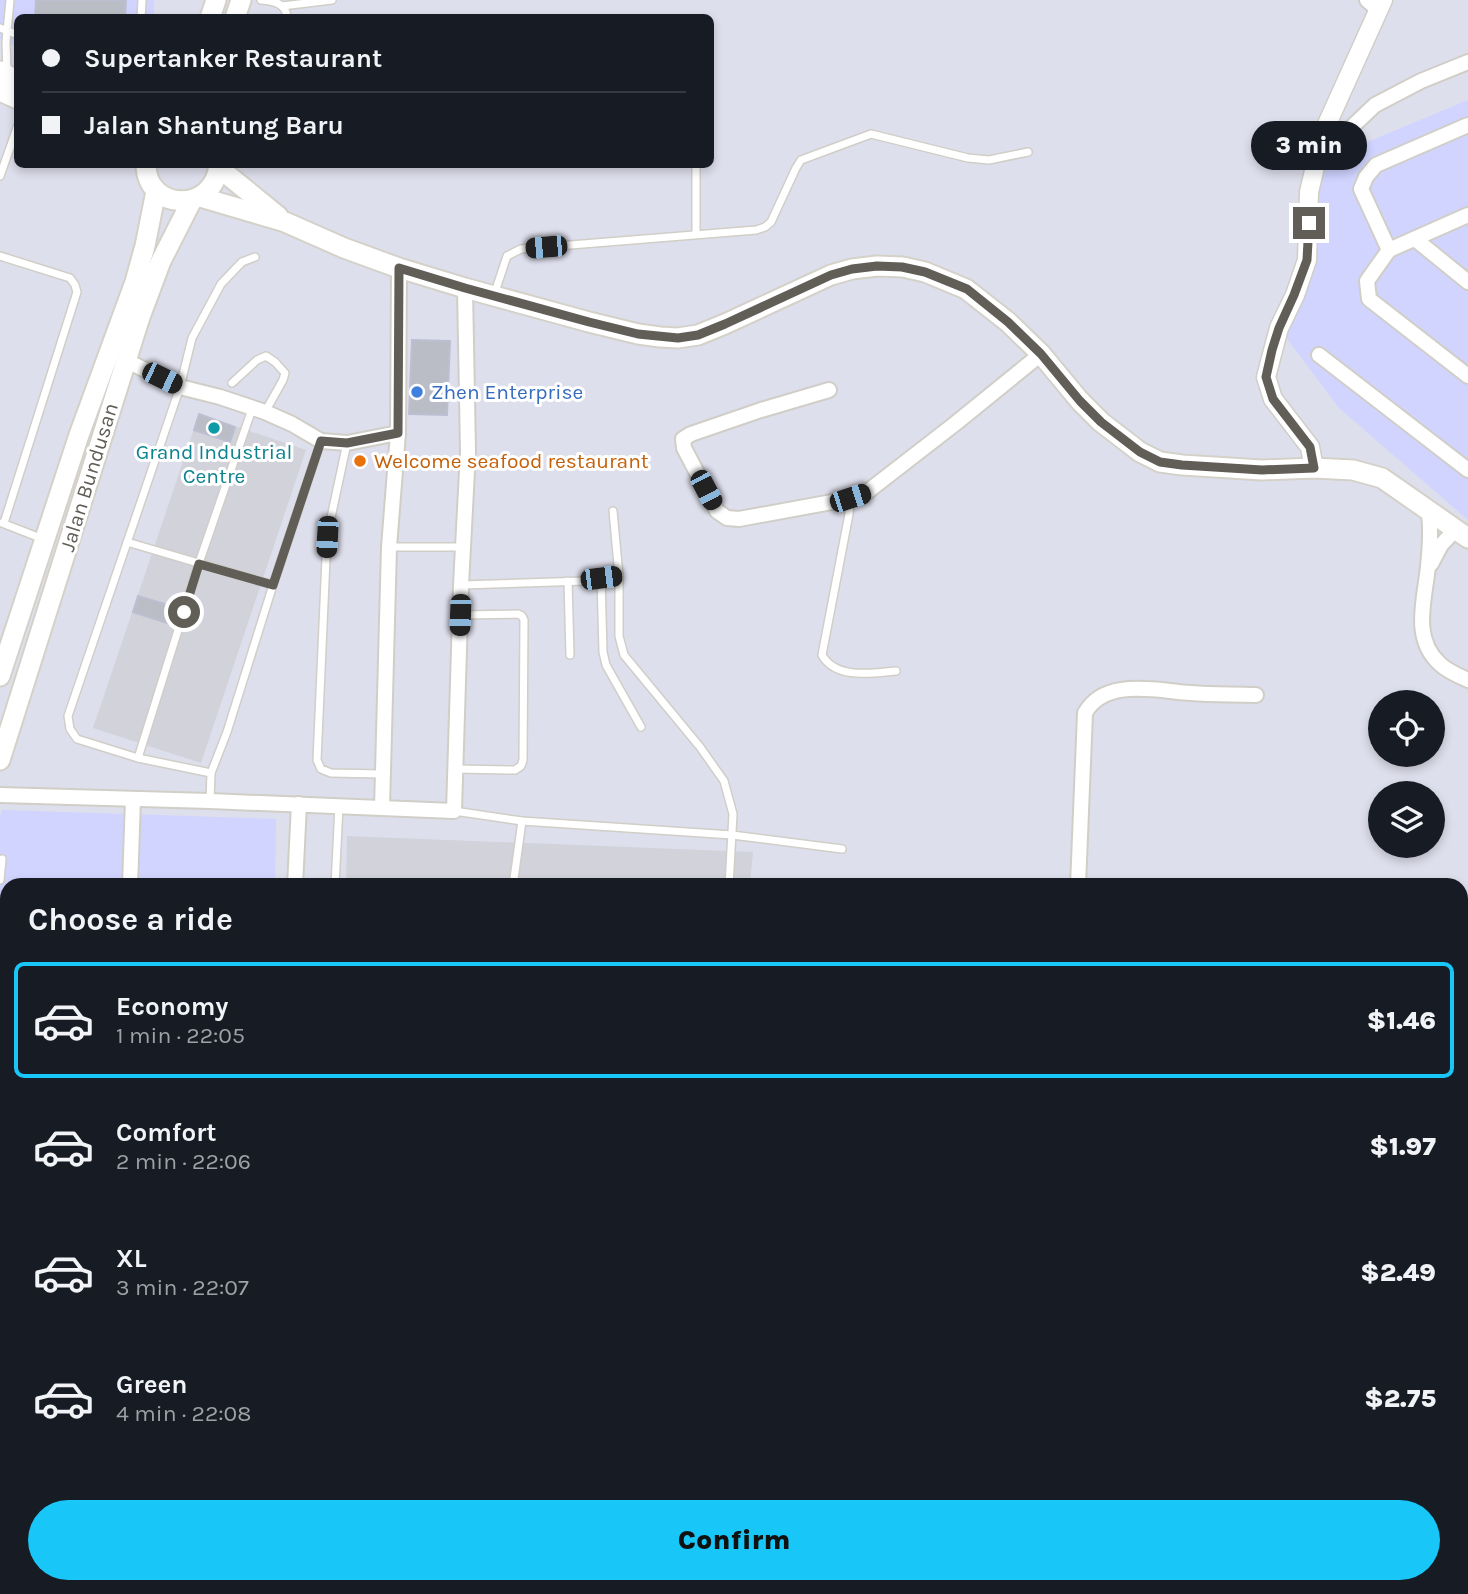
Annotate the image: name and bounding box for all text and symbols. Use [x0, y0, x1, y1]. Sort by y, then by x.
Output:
text: Supertanker Restaurant [84, 43, 382, 74]
text: Jalan Shantung Baru [84, 110, 344, 141]
callout: 3 min [1251, 122, 1367, 170]
text: 3 min [1276, 132, 1342, 159]
route end [1293, 207, 1325, 239]
car [525, 235, 568, 259]
car [139, 359, 186, 397]
place label: Zhen Enterprise [431, 380, 583, 404]
marker: Zhen Enterprise [409, 384, 425, 400]
street label: Jalan Bundusan [55, 400, 123, 554]
marker: Grand Industrial Centre [206, 420, 222, 436]
place label: Grand Industrial Centre [136, 440, 292, 488]
place label: Welcome seafood restaurant [374, 449, 649, 473]
marker: Welcome seafood restaurant [352, 453, 368, 469]
car [687, 467, 726, 513]
car [827, 482, 874, 514]
car [316, 515, 339, 559]
car [579, 565, 624, 591]
car [449, 594, 472, 636]
route start [168, 596, 200, 628]
map controls [1368, 690, 1445, 858]
button: locate [1368, 690, 1445, 767]
button: layers [1368, 781, 1445, 858]
text: Choose a ride [28, 901, 233, 938]
icon: car [32, 989, 95, 1052]
text: Economy [116, 991, 228, 1022]
text: $1.46 [1367, 1005, 1436, 1036]
text: 1 min · 22:05 [116, 1022, 245, 1049]
icon: car [32, 1115, 95, 1178]
text: Comfort [116, 1117, 217, 1148]
text: $1.97 [1370, 1131, 1436, 1162]
text: 2 min · 22:06 [116, 1148, 251, 1175]
icon: car [32, 1241, 95, 1304]
text: XL [116, 1243, 147, 1274]
text: $2.49 [1360, 1257, 1436, 1288]
text: 3 min · 22:07 [116, 1274, 249, 1301]
icon: car [32, 1367, 95, 1430]
text: Green [116, 1369, 188, 1400]
text: $2.75 [1364, 1383, 1436, 1414]
text: 4 min · 22:08 [116, 1400, 251, 1427]
button: Confirm [28, 1500, 1440, 1580]

